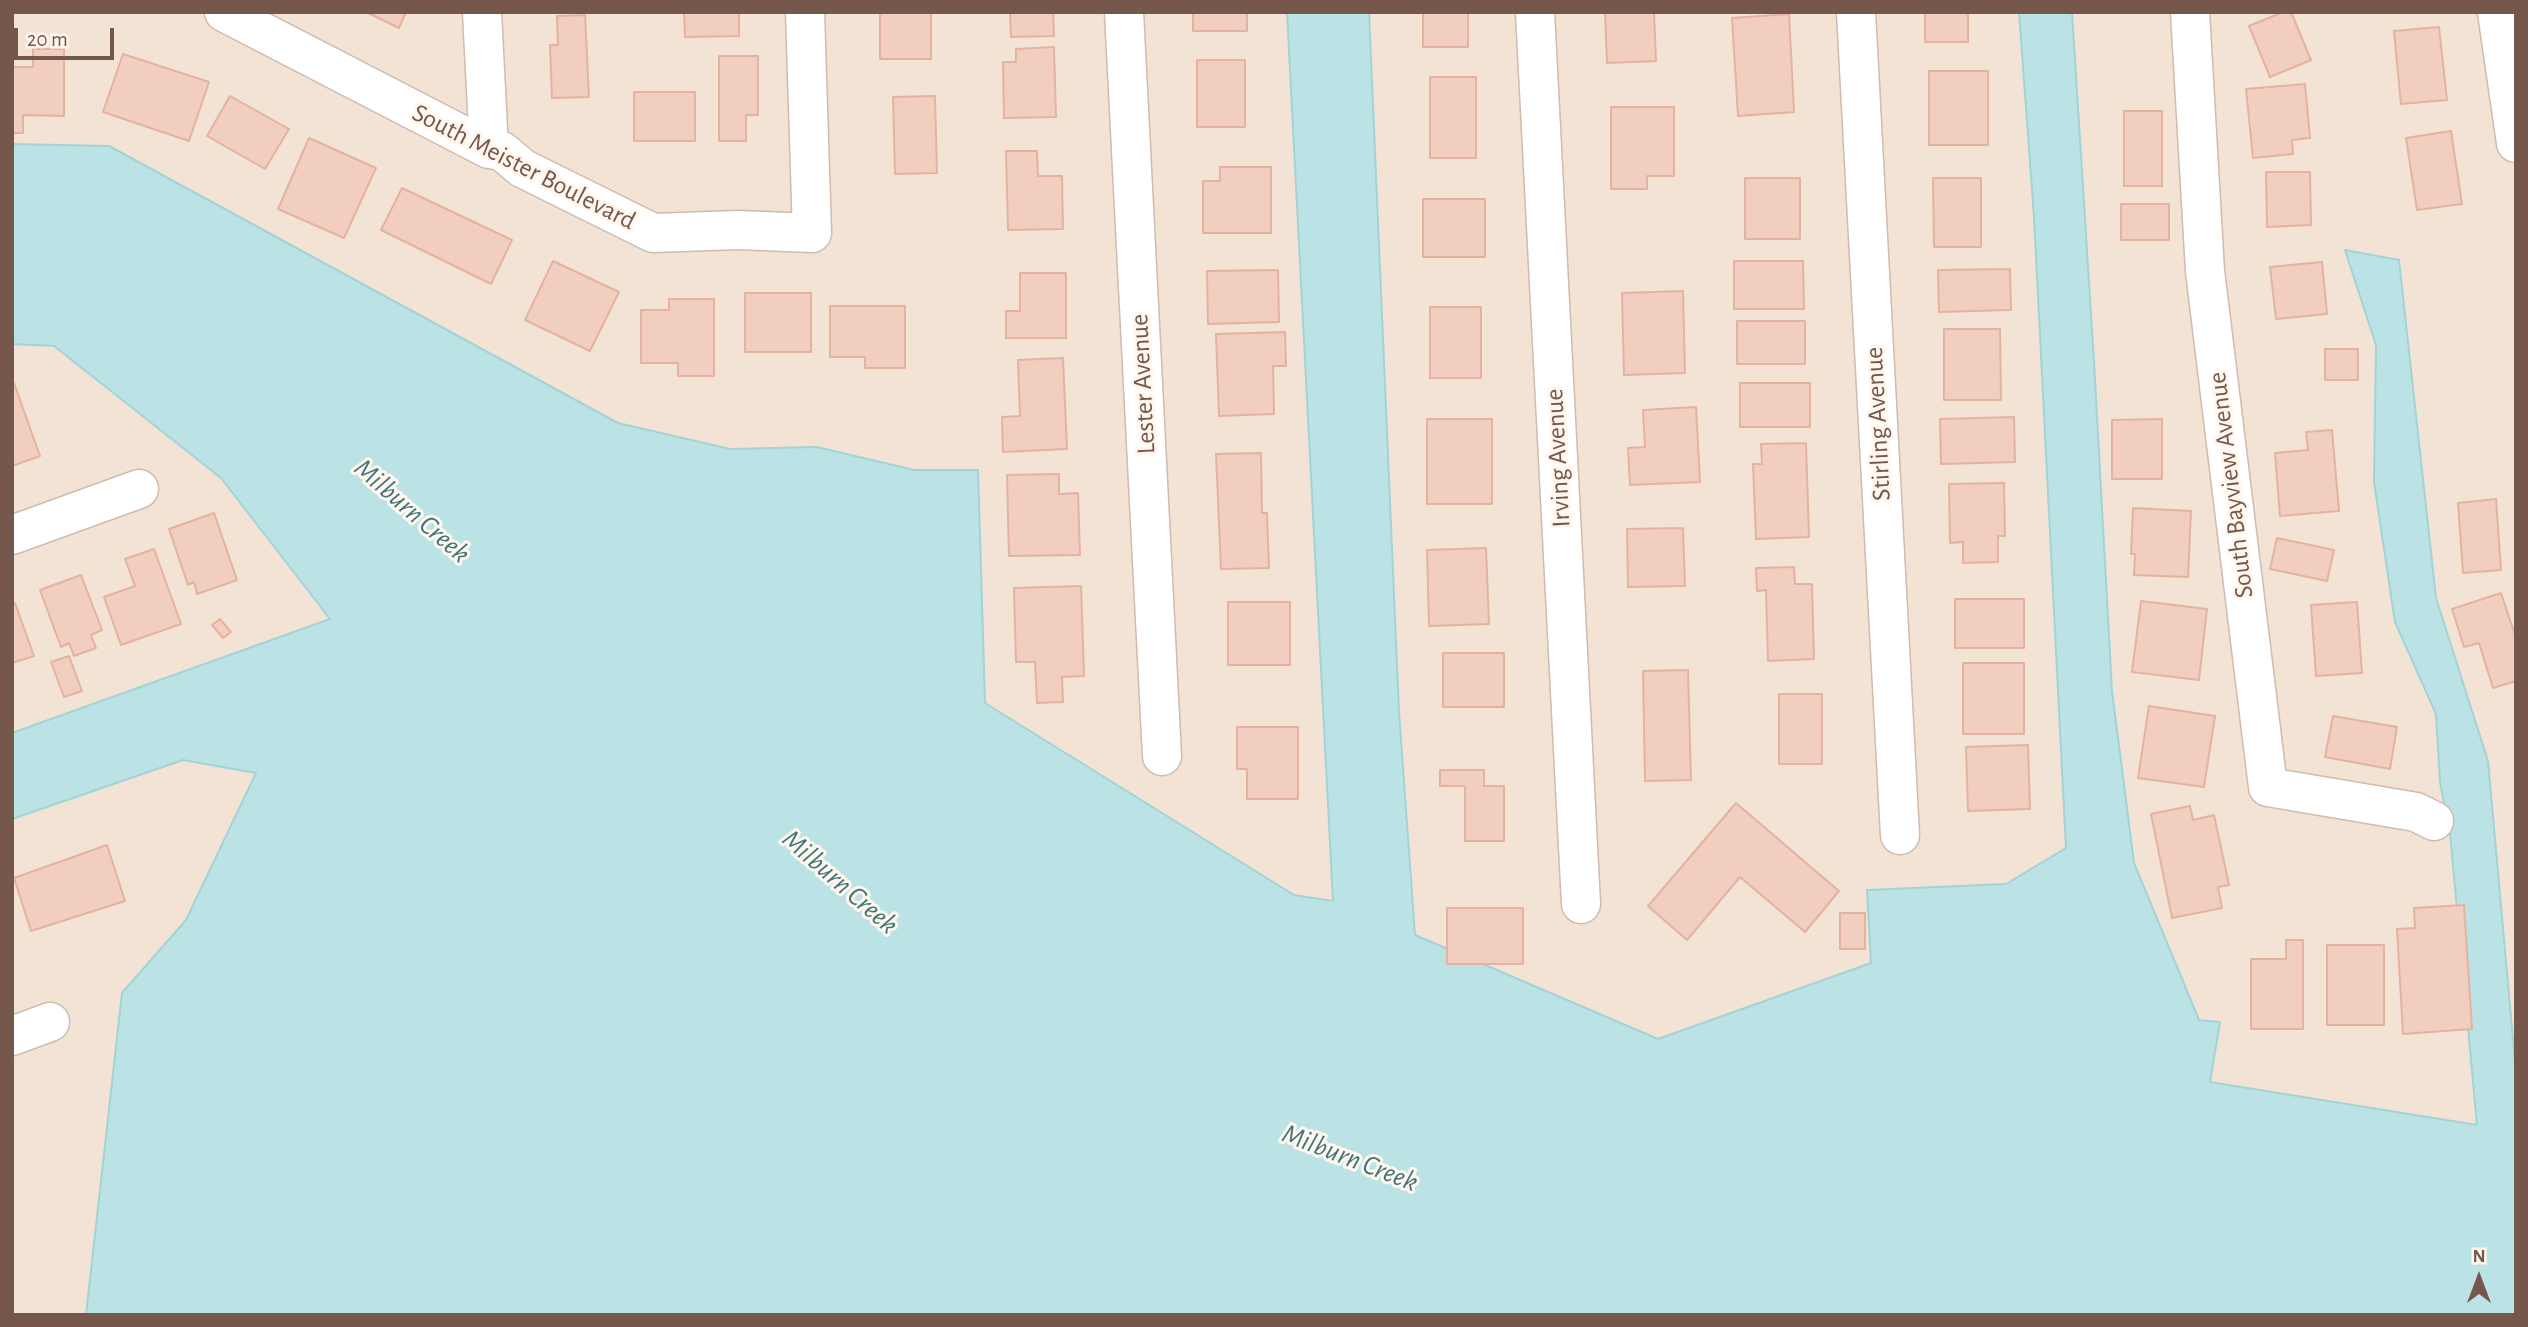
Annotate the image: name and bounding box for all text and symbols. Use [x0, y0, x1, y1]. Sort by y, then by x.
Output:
scale bar [18, 14, 117, 58]
text: 20 m [27, 29, 68, 50]
street label: South Meister Boulevard [407, 97, 641, 237]
street label: Lester Avenue [1124, 313, 1162, 455]
street label: Stirling Avenue [1858, 346, 1898, 502]
street label: South Bayview Avenue [2202, 370, 2260, 600]
street label: Irving Avenue [1539, 388, 1577, 528]
water label: Milburn Creek [347, 452, 477, 570]
water label: Milburn Creek [775, 823, 905, 941]
water label: Milburn Creek [1277, 1117, 1423, 1199]
north arrow [2444, 1243, 2514, 1313]
text: N [2472, 1247, 2486, 1266]

